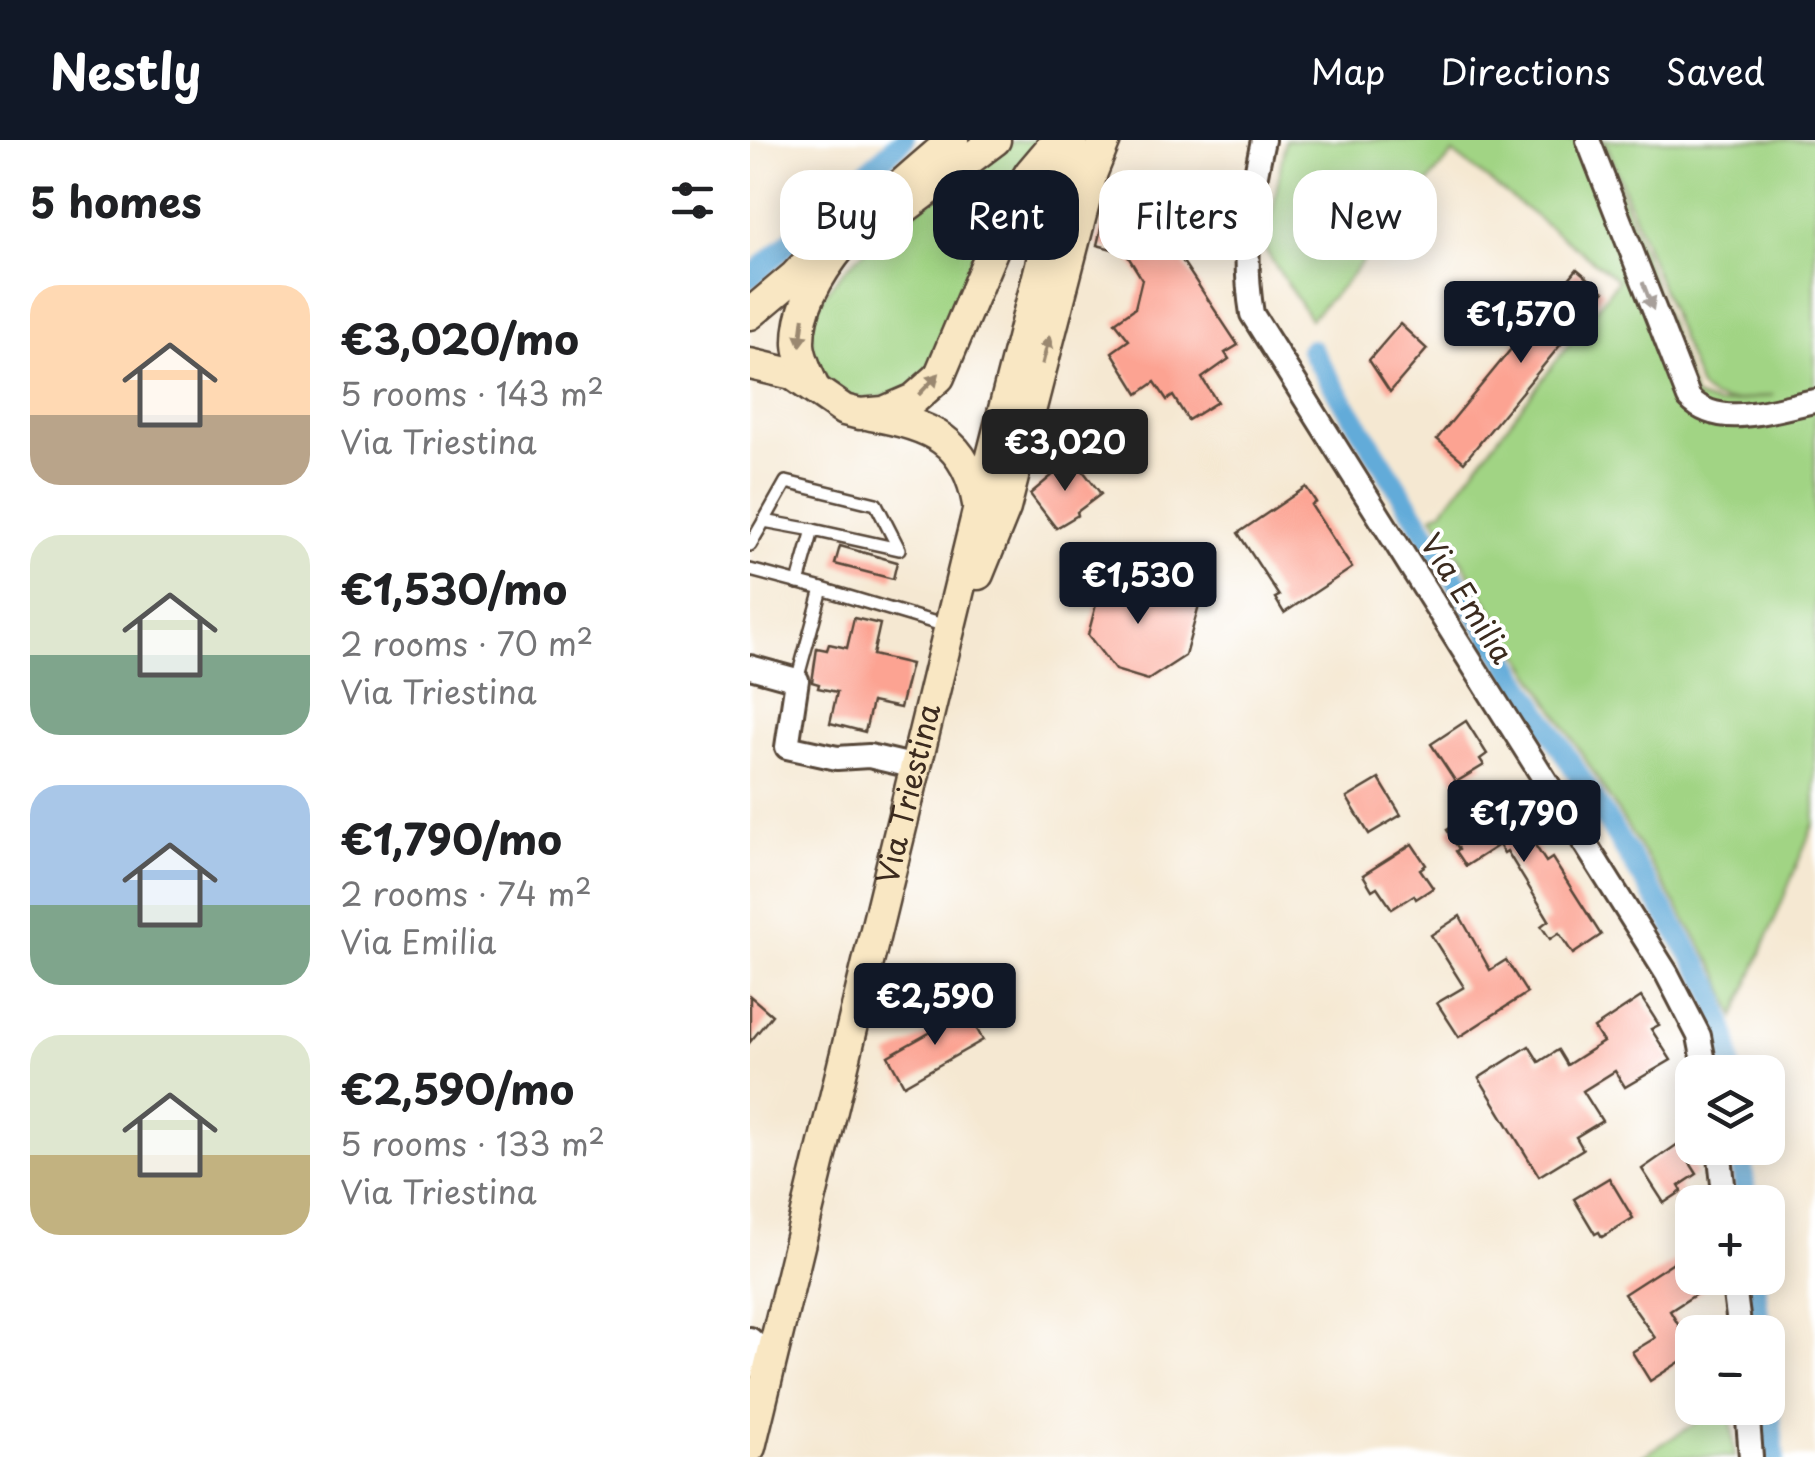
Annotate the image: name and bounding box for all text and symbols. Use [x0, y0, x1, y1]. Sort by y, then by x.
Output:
text: Nestly [50, 34, 201, 106]
text: Map [1311, 44, 1385, 97]
text: Directions [1440, 44, 1611, 97]
text: Saved [1666, 44, 1765, 97]
text: 5 homes [30, 169, 202, 232]
chip: Buy [780, 170, 913, 260]
chip: Rent [933, 170, 1079, 260]
chip: Filters [1099, 170, 1273, 260]
chip: New [1293, 170, 1437, 260]
icon: filters [665, 173, 720, 228]
pin: €1,570 [1440, 281, 1602, 366]
one-way arrow [1641, 282, 1656, 312]
text: €1,570 [1466, 289, 1576, 337]
text: €3,020/mo [340, 306, 579, 369]
one-way arrow [794, 317, 810, 348]
icon: home [110, 325, 230, 445]
one-way arrow [1039, 334, 1054, 365]
text: 5 rooms · 143 m² [340, 369, 604, 417]
one-way arrow [917, 372, 941, 396]
pin: €3,020 [984, 409, 1146, 494]
text: Via Triestina [340, 417, 537, 465]
text: €3,020 [1004, 417, 1126, 465]
street label: Via Emilia [1410, 524, 1526, 672]
pin: €1,530 [1057, 542, 1219, 627]
text: €1,530 [1081, 550, 1195, 598]
text: €1,530/mo [340, 556, 567, 619]
icon: home [110, 575, 230, 695]
text: 2 rooms · 70 m² [340, 619, 593, 667]
text: Via Triestina [340, 667, 537, 715]
street label: Via Triestina [863, 698, 950, 888]
pin: €1,790 [1443, 780, 1605, 865]
text: €1,790 [1470, 788, 1578, 836]
text: €1,790/mo [340, 806, 562, 869]
icon: home [110, 825, 230, 945]
text: 2 rooms · 74 m² [340, 869, 592, 917]
text: Via Emilia [340, 917, 496, 965]
pin: €2,590 [854, 963, 1016, 1048]
text: €2,590 [876, 971, 994, 1019]
map controls [1675, 1055, 1785, 1425]
button: layers [1675, 1055, 1785, 1165]
text: €2,590/mo [340, 1056, 574, 1119]
icon: home [110, 1075, 230, 1195]
text: 5 rooms · 133 m² [340, 1119, 605, 1167]
text: Via Triestina [340, 1167, 537, 1215]
button: + [1675, 1185, 1785, 1295]
button: − [1675, 1315, 1785, 1425]

